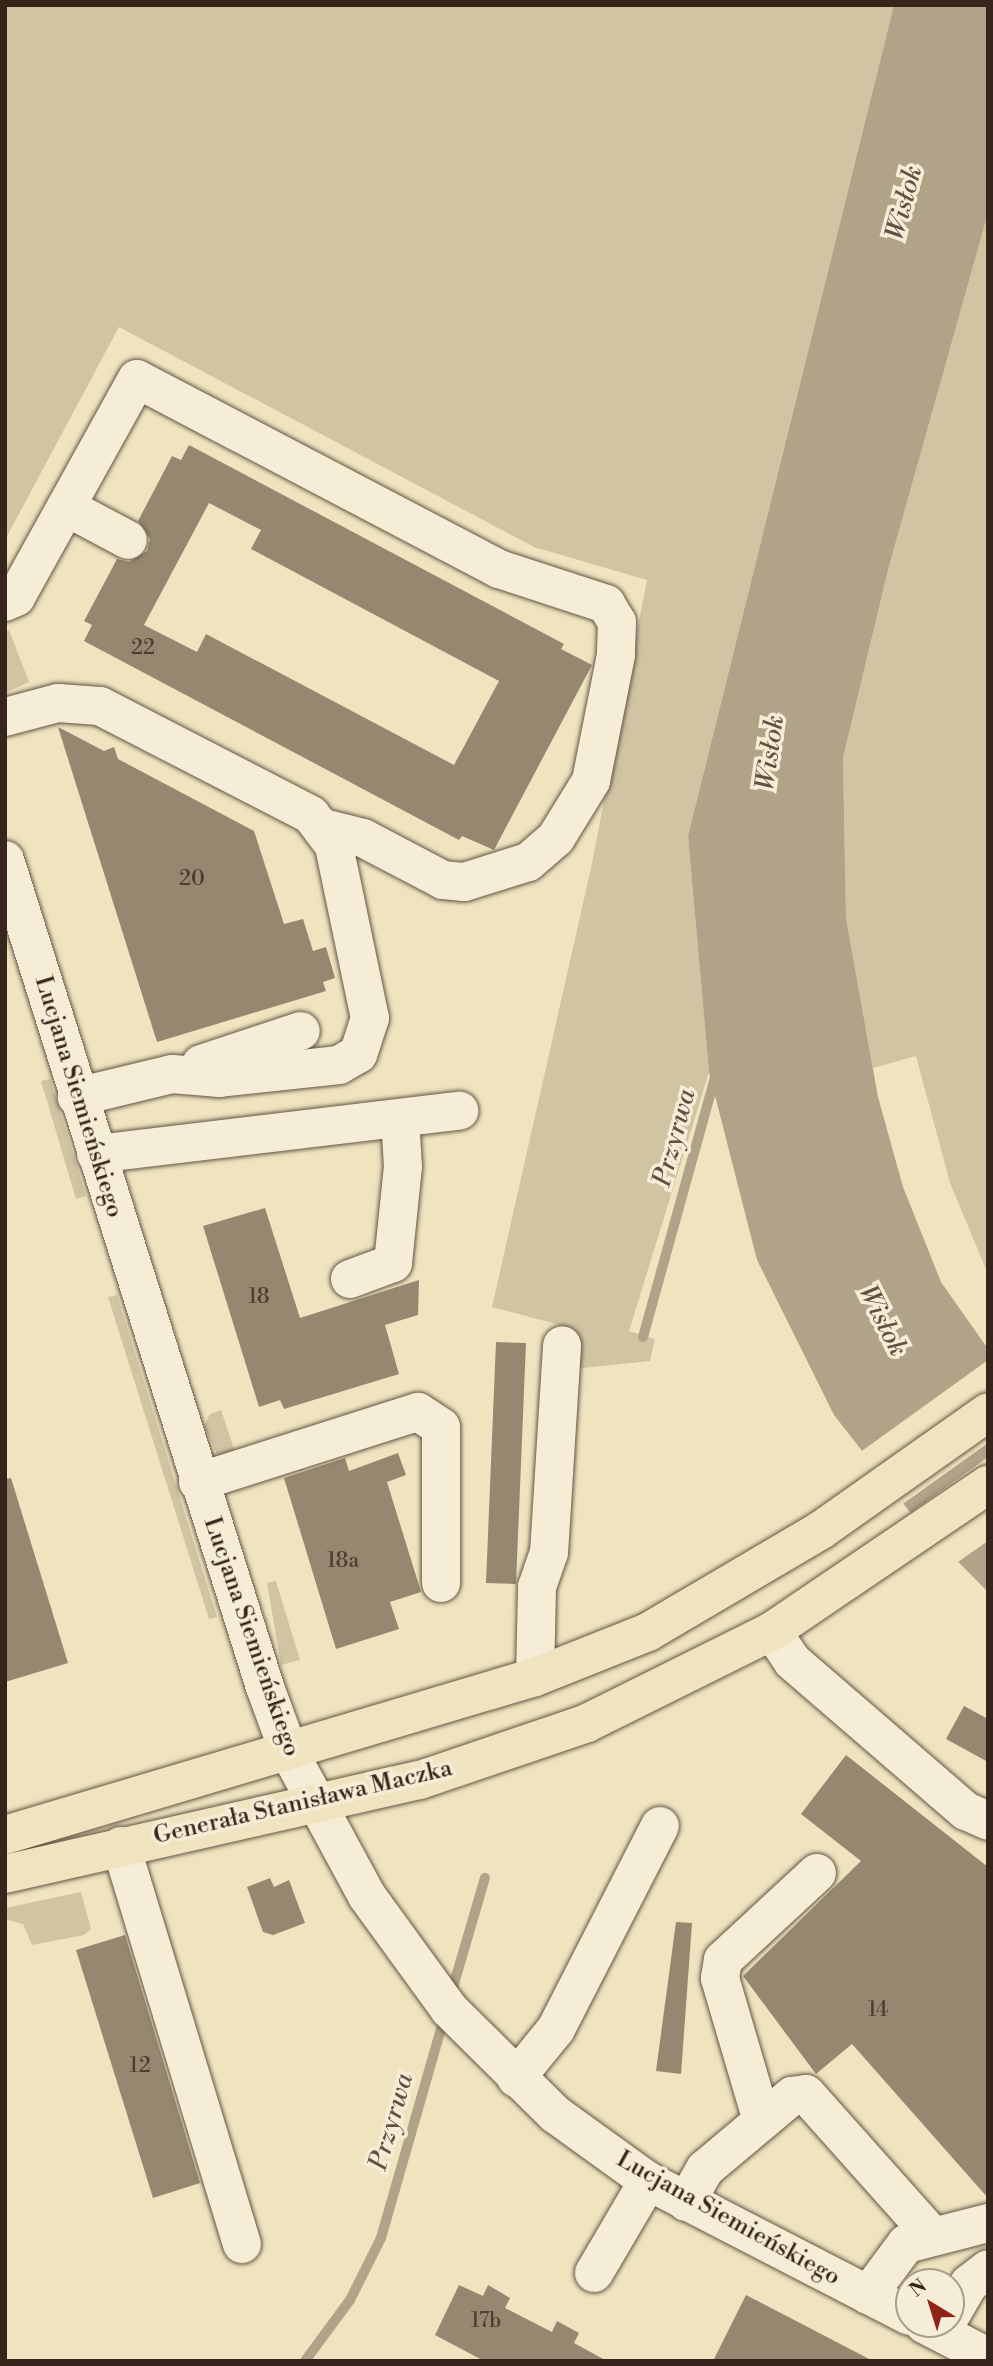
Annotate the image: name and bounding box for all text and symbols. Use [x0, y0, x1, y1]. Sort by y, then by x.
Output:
water label: Wisłok [880, 162, 930, 244]
house number: 22 [131, 635, 155, 661]
water label: Wisłok [750, 713, 792, 793]
house number: 20 [179, 866, 205, 892]
street label: Lucjana Siemieńskiego [27, 973, 129, 1221]
water label: Przyrwa [647, 1086, 703, 1190]
water label: Wisłok [851, 1280, 913, 1362]
house number: 18 [248, 1284, 270, 1310]
street label: Lucjana Siemieńskiego [196, 1513, 306, 1761]
house number: 18a [327, 1548, 359, 1574]
street label: Generała Stanisława Maczka [151, 1755, 455, 1851]
house number: 14 [868, 1997, 888, 2023]
house number: 12 [129, 2053, 151, 2079]
water label: Przyrwa [363, 2070, 421, 2174]
street label: Lucjana Siemieńskiego [611, 2145, 845, 2293]
north arrow [895, 2268, 965, 2338]
text: N [905, 2274, 932, 2302]
house number: 17b [471, 2308, 501, 2334]

